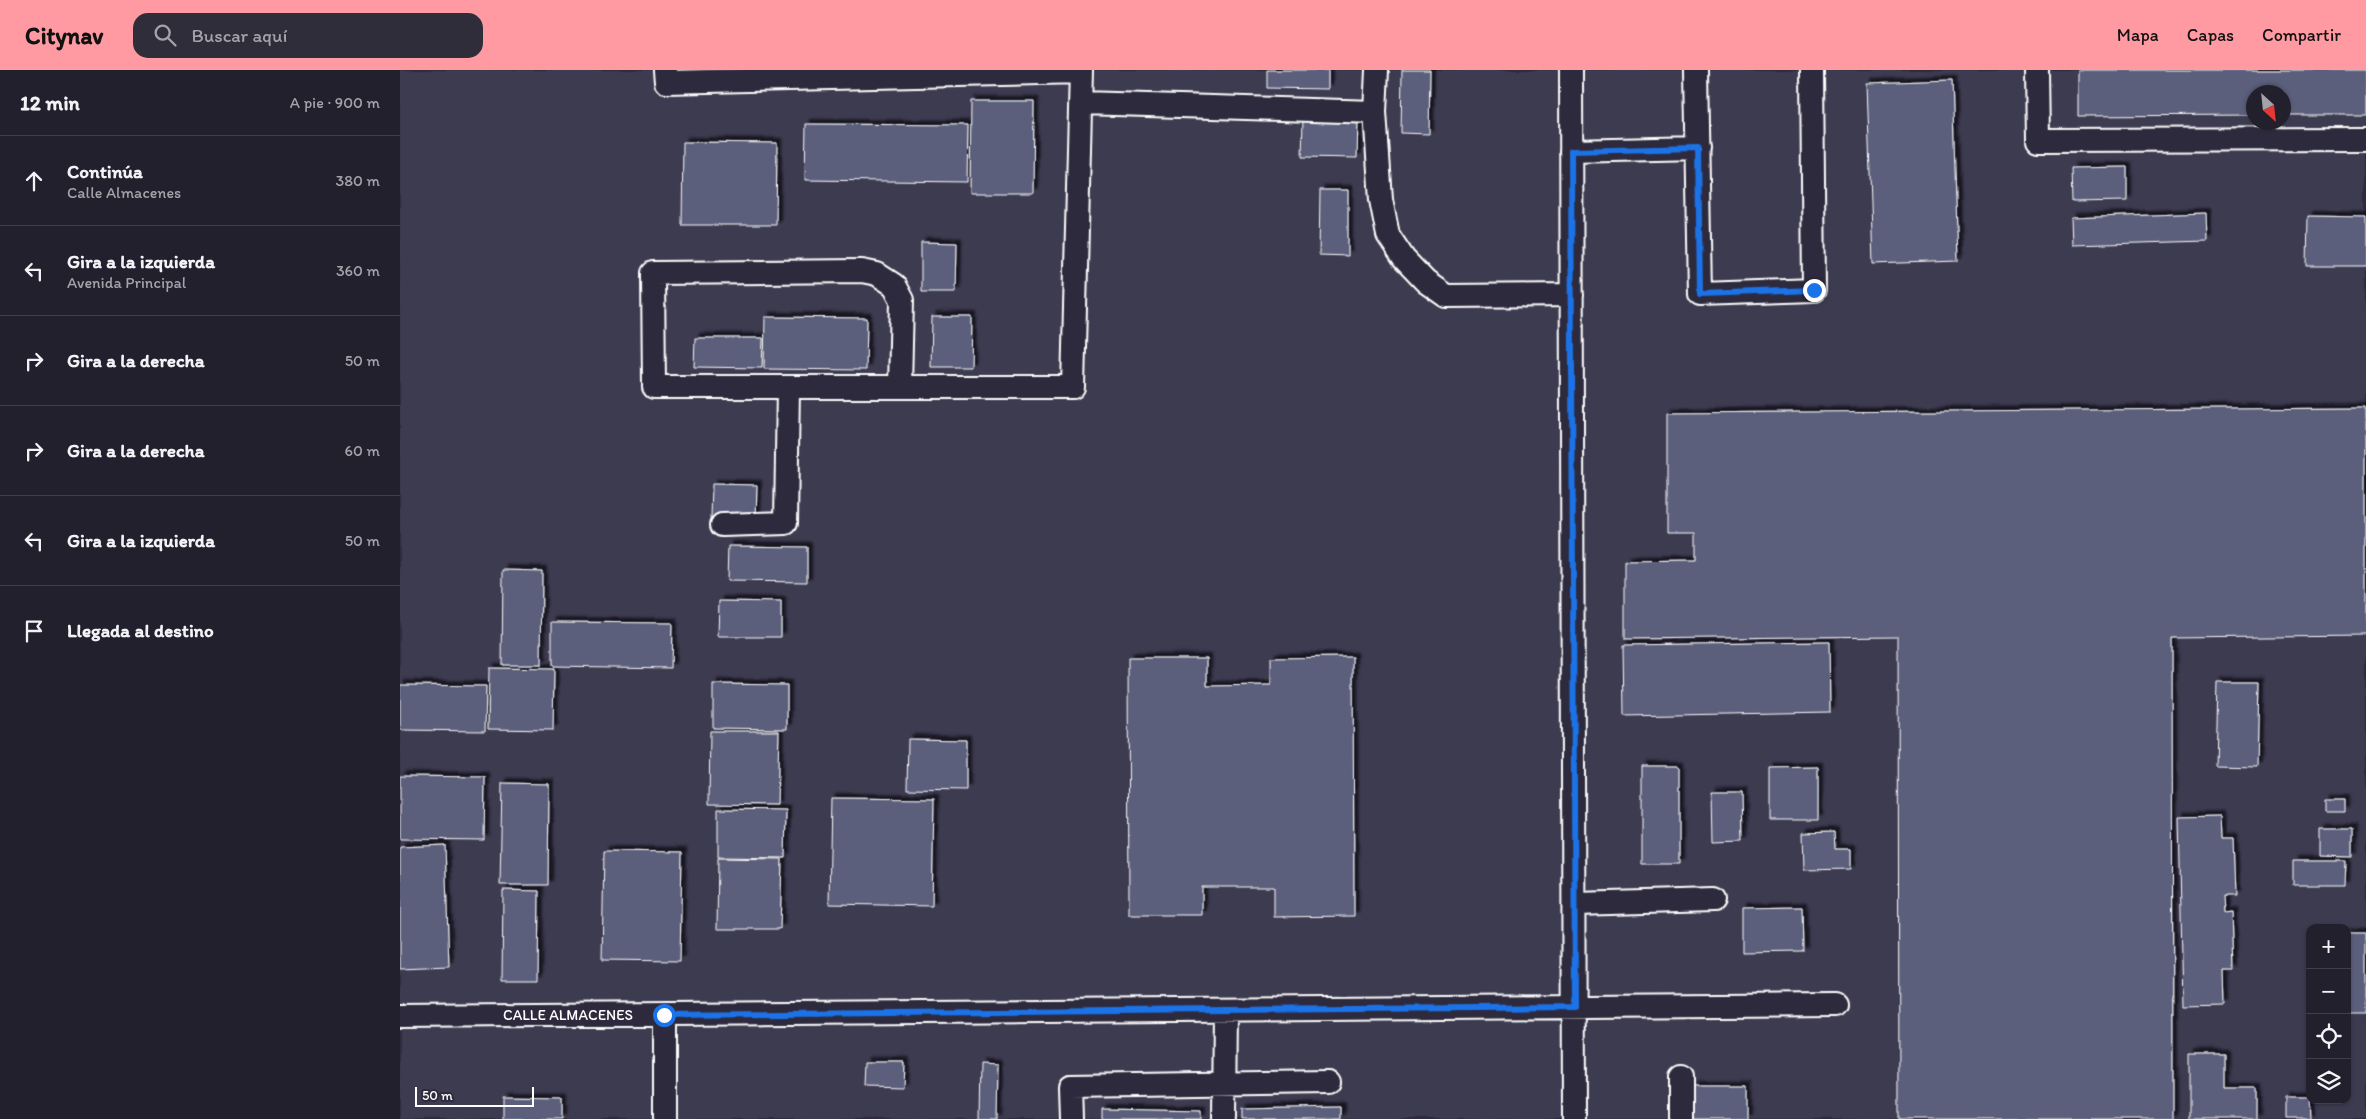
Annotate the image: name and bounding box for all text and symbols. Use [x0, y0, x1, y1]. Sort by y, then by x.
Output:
search box [133, 13, 483, 58]
text: Citynav [25, 21, 103, 50]
icon: search [151, 21, 179, 49]
text: Buscar aquí [191, 24, 287, 47]
text: Mapa [2117, 24, 2159, 46]
text: Capas [2187, 24, 2234, 46]
text: Compartir [2262, 24, 2341, 46]
north arrow [2246, 85, 2291, 130]
text: 12 min [20, 90, 80, 115]
text: A pie · 900 m [290, 93, 380, 112]
text: Continúa [67, 160, 143, 183]
icon: ahead [20, 167, 48, 195]
text: 380 m [336, 171, 380, 190]
text: Calle Almacenes [67, 183, 181, 202]
text: Gira a la izquierda [67, 250, 215, 273]
icon: left [20, 257, 48, 285]
text: 360 m [336, 261, 380, 280]
text: Avenida Principal [67, 273, 186, 292]
route end [1803, 279, 1826, 302]
icon: right [20, 347, 48, 375]
text: Gira a la derecha [67, 349, 205, 372]
text: 50 m [345, 351, 380, 370]
icon: right [20, 437, 48, 465]
text: Gira a la derecha [67, 439, 205, 462]
text: 60 m [345, 441, 380, 460]
icon: left [20, 527, 48, 555]
text: Gira a la izquierda [67, 529, 215, 552]
text: 50 m [345, 531, 380, 550]
icon: arrive [20, 617, 48, 645]
text: Llegada al destino [67, 619, 214, 642]
map controls [2306, 924, 2351, 1104]
button: + [2306, 924, 2351, 969]
button: − [2306, 969, 2351, 1014]
route start [653, 1004, 676, 1027]
street label: CALLE ALMACENES [503, 1006, 633, 1024]
button: locate [2306, 1014, 2351, 1059]
button: layers [2306, 1059, 2351, 1104]
scale bar [415, 1084, 534, 1107]
text: 50 m [422, 1087, 453, 1104]

